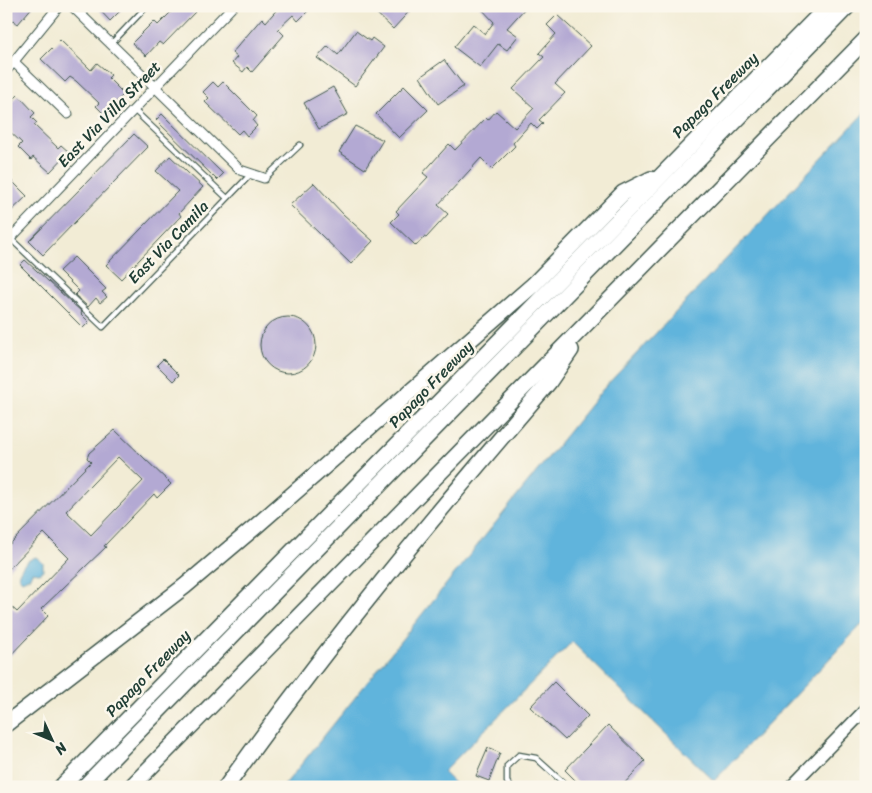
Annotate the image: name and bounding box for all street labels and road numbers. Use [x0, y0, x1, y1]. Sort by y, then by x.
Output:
street label: Papago Freeway [665, 44, 766, 145]
street label: East Via Villa Street [50, 53, 168, 175]
street label: East Via Camila [120, 193, 216, 291]
street label: Papago Freeway [381, 333, 481, 435]
street label: Papago Freeway [98, 622, 198, 724]

